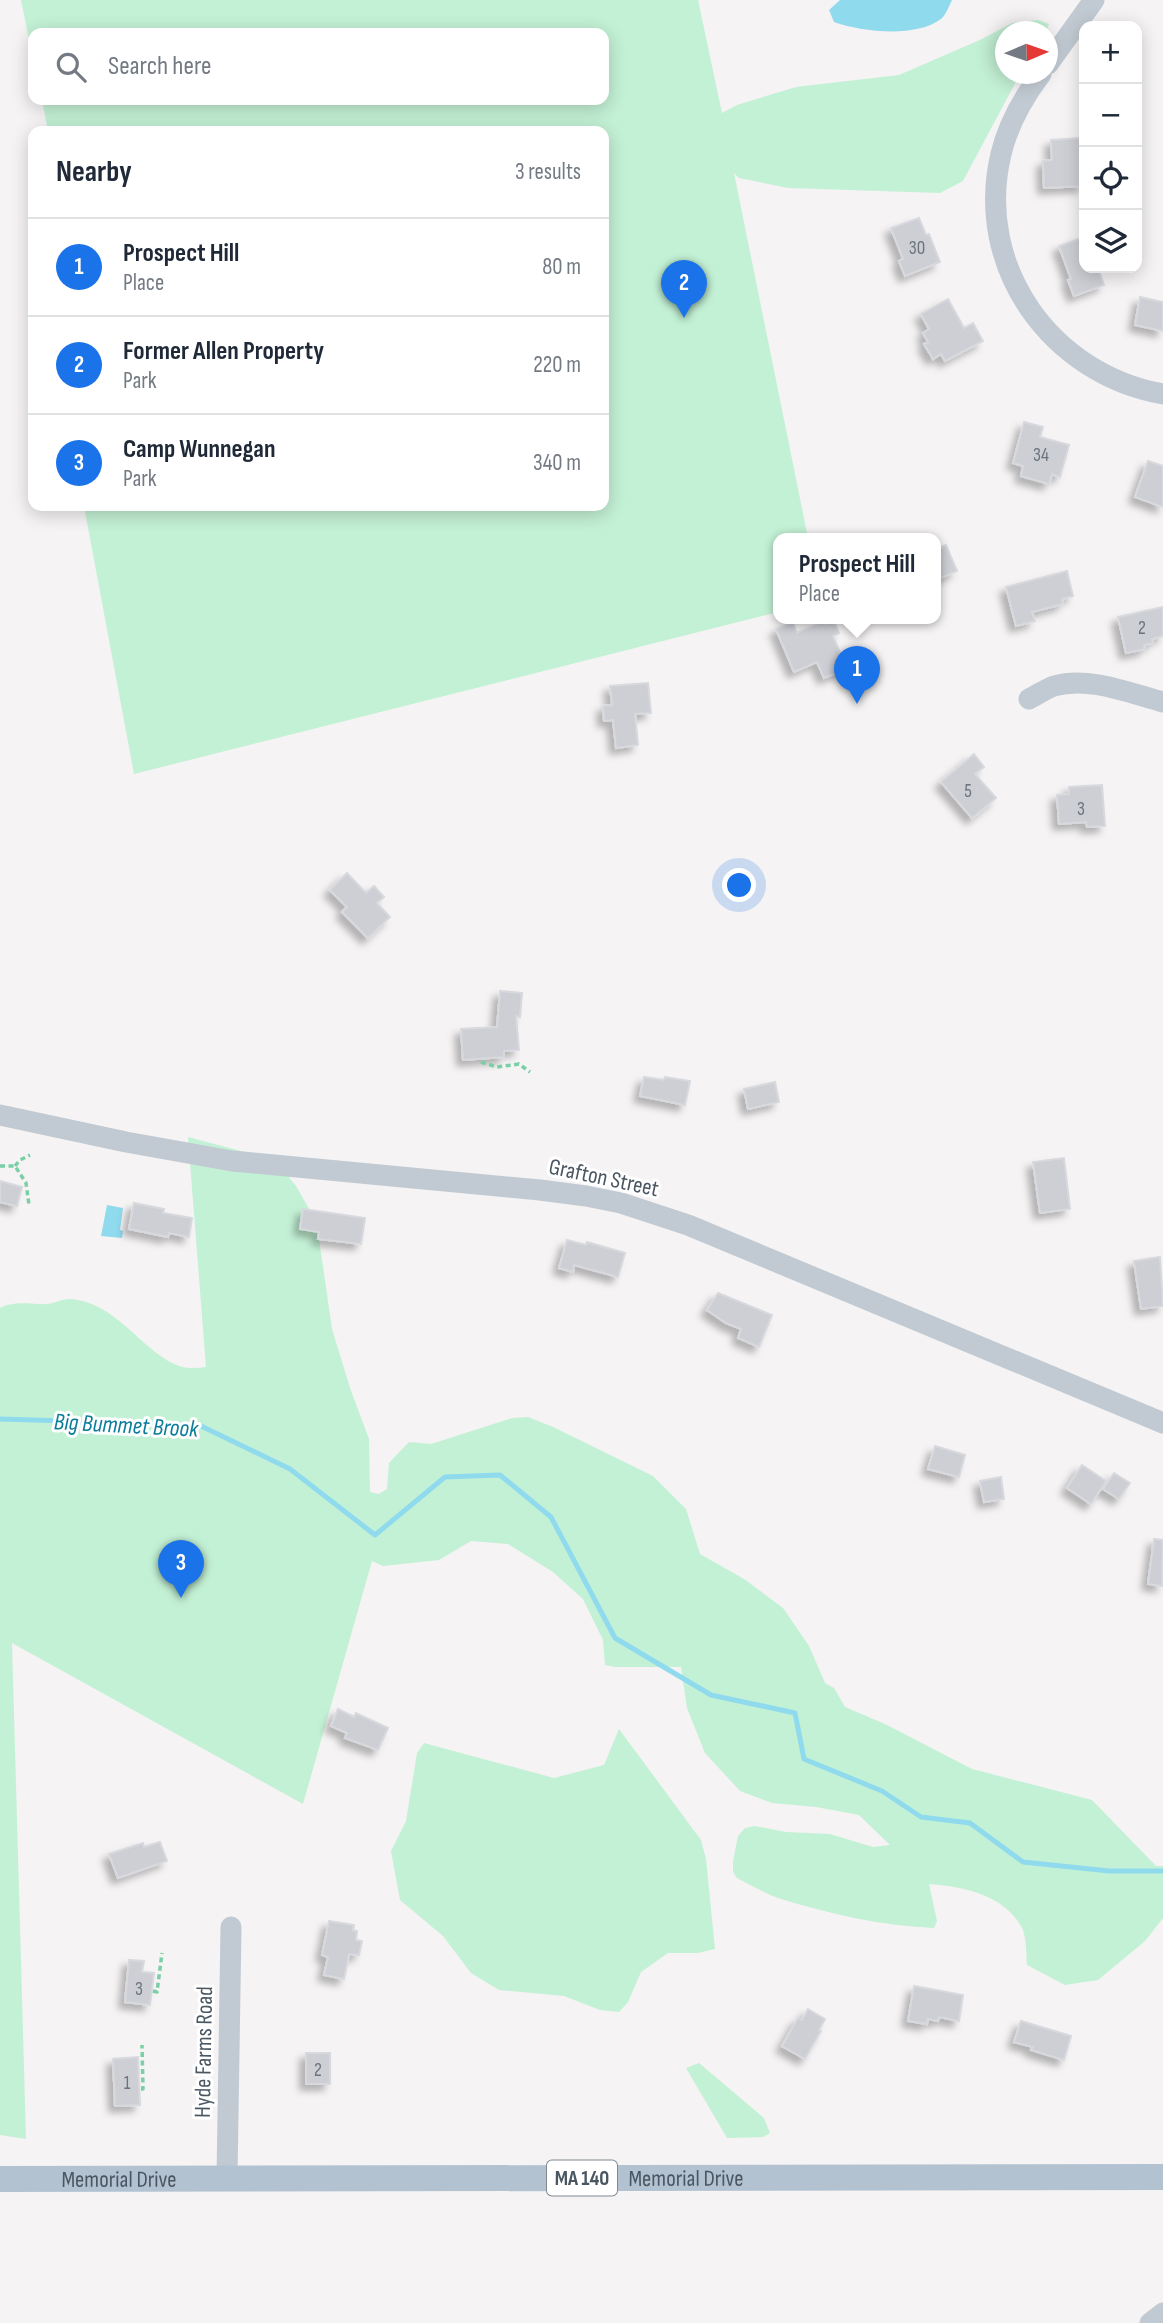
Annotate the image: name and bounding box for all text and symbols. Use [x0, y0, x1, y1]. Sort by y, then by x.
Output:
north arrow [995, 21, 1058, 84]
map controls [1079, 21, 1142, 273]
button: + [1079, 21, 1142, 84]
search box [28, 28, 609, 105]
icon: search [52, 48, 90, 86]
text: Search here [108, 51, 211, 82]
button: − [1079, 84, 1142, 147]
button: locate [1079, 147, 1142, 210]
text: Nearby [56, 154, 132, 190]
text: 3 results [515, 158, 581, 186]
button: layers [1079, 210, 1142, 273]
house number: 30 [909, 237, 925, 260]
text: Prospect Hill [123, 238, 239, 269]
text: 1 [74, 253, 84, 281]
text: 80 m [542, 253, 581, 281]
pin: 2 [661, 260, 707, 318]
text: Place [123, 269, 164, 297]
text: Former Allen Property [123, 336, 324, 367]
text: 2 [74, 351, 84, 379]
text: 220 m [533, 351, 581, 379]
text: Park [123, 367, 157, 395]
text: Camp Wunnegan [123, 434, 276, 465]
house number: 34 [1033, 444, 1049, 467]
text: 3 [74, 449, 84, 477]
text: 340 m [533, 449, 581, 477]
text: Park [123, 465, 157, 493]
popup [773, 533, 941, 624]
text: Prospect Hill [799, 549, 915, 580]
text: Place [799, 580, 840, 608]
house number: 2 [1138, 617, 1146, 640]
pin: 1 [834, 646, 880, 704]
house number: 5 [964, 780, 972, 803]
house number: 3 [1077, 798, 1085, 821]
your location [722, 868, 756, 902]
street label: Grafton Street [546, 1153, 661, 1203]
water label: Big Bummet Brook [53, 1407, 200, 1444]
pin: 3 [158, 1540, 204, 1598]
house number: 3 [135, 1978, 143, 2001]
street label: Hyde Farms Road [189, 1986, 219, 2118]
house number: 2 [314, 2059, 322, 2082]
house number: 1 [124, 2072, 131, 2095]
road number: MA 140 [547, 2160, 617, 2196]
street label: Memorial Drive [628, 2165, 744, 2193]
street label: Memorial Drive [61, 2166, 177, 2194]

